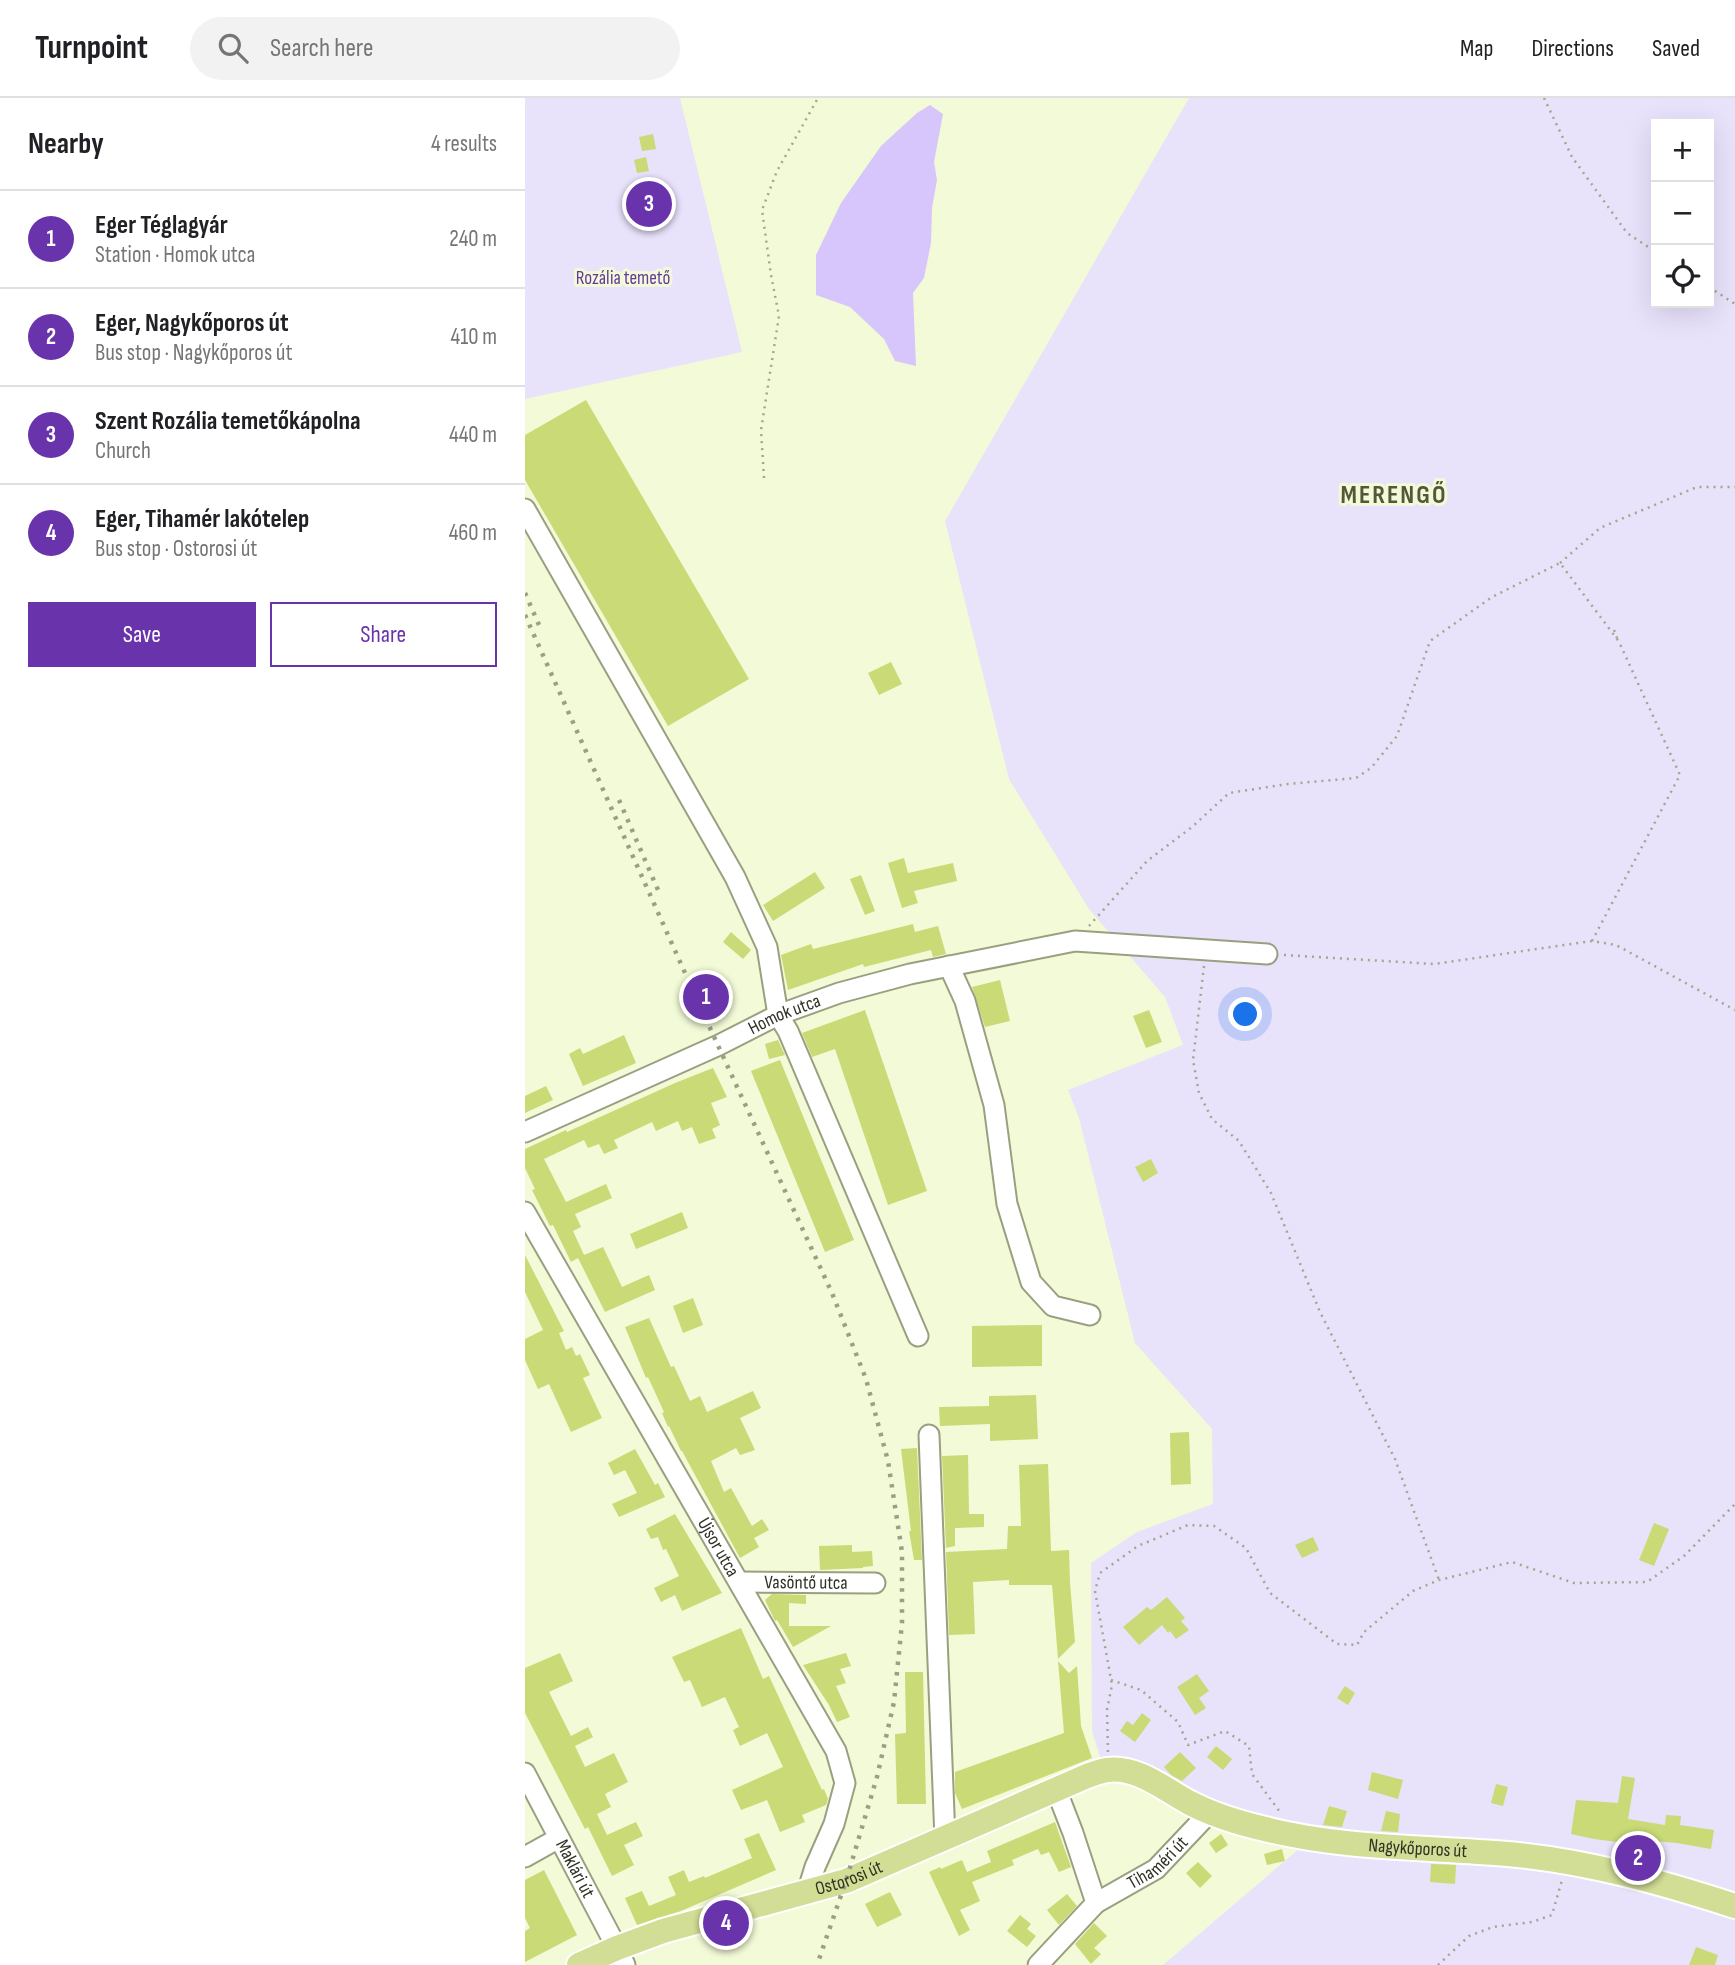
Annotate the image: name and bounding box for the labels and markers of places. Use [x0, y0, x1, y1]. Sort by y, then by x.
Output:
pin: 3 [626, 178, 672, 230]
pin: 1 [683, 971, 729, 1023]
pin: 2 [1615, 1832, 1661, 1884]
pin: 4 [703, 1897, 749, 1949]

